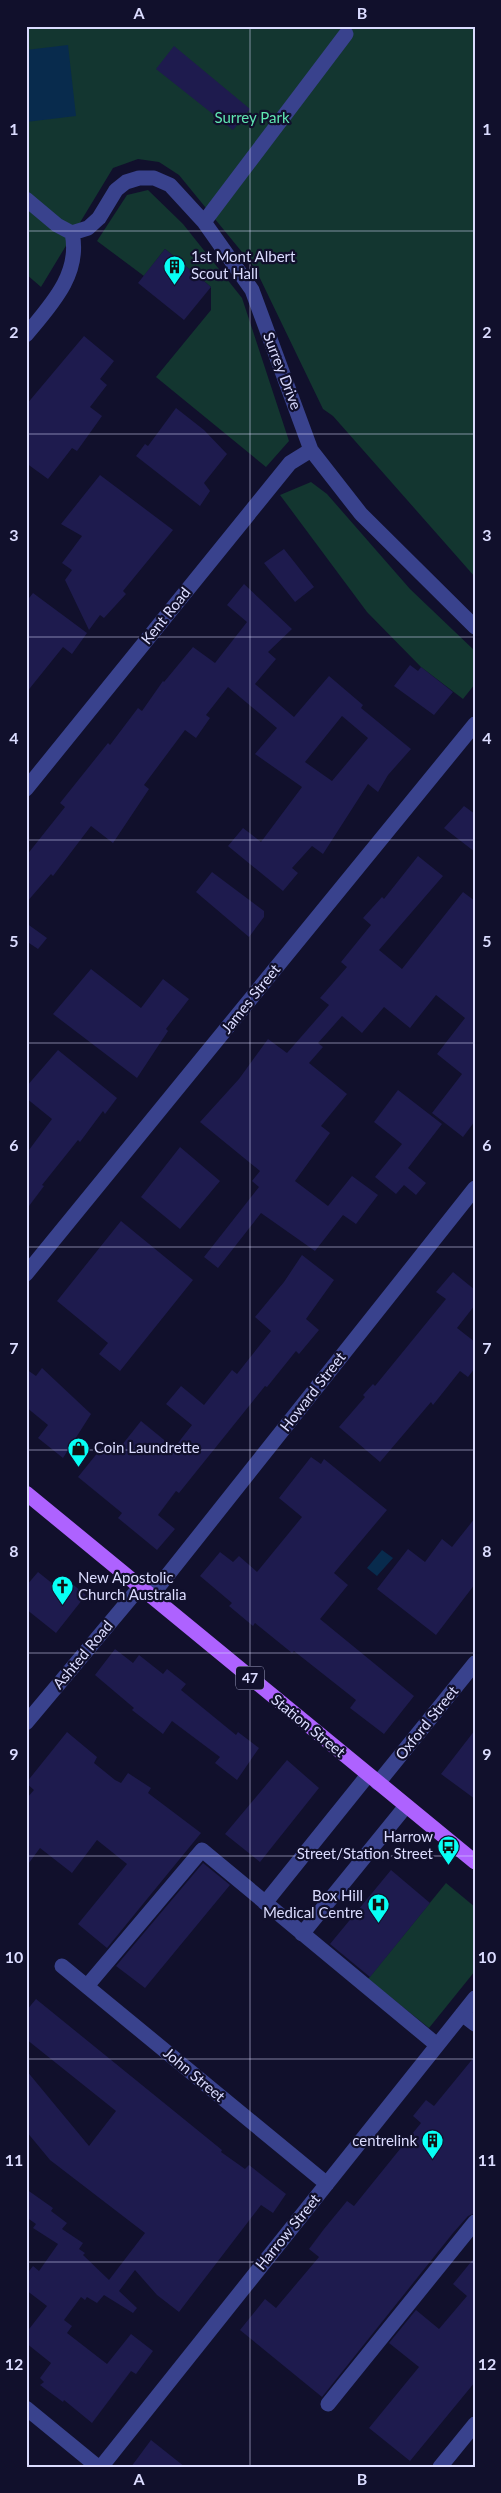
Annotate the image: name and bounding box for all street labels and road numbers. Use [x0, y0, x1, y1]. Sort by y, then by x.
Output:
street label: Surrey Drive [260, 329, 306, 412]
street label: Kent Road [137, 583, 194, 647]
street label: James Street [217, 960, 284, 1037]
street label: Howard Street [276, 1348, 349, 1435]
street label: Ashted Road [48, 1617, 116, 1692]
road number: 47 [236, 1666, 264, 1690]
street label: Oxford Street [391, 1681, 462, 1763]
street label: Station Street [268, 1690, 350, 1761]
street label: John Street [160, 2043, 229, 2106]
street label: Harrow Street [251, 2189, 324, 2273]

